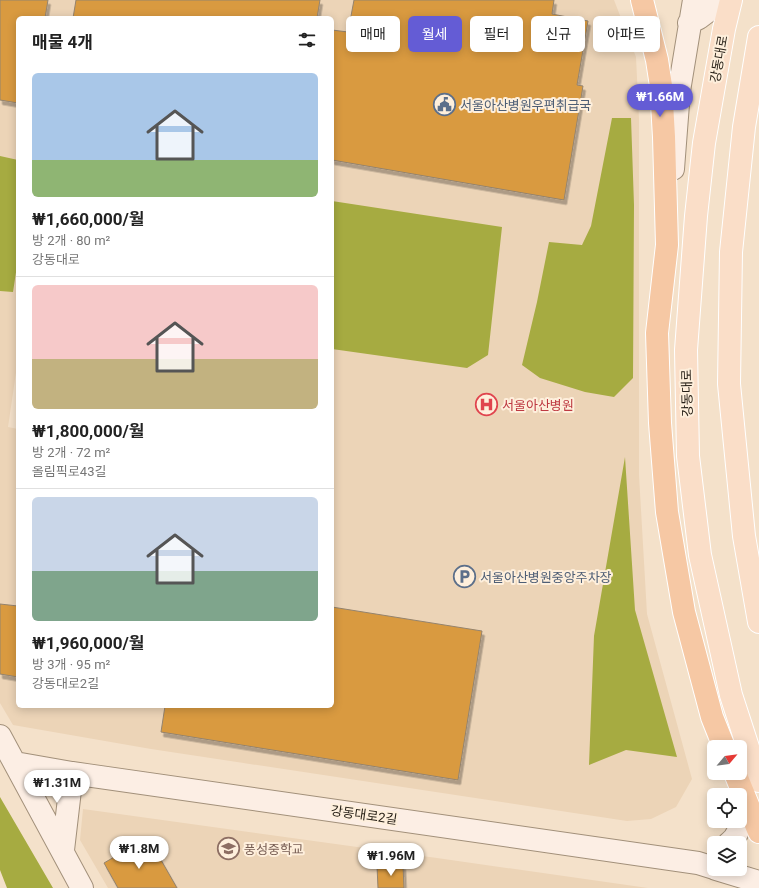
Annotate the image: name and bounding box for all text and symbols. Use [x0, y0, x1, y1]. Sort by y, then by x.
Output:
chip: 매매 [346, 16, 400, 52]
chip: 월세 [408, 16, 462, 52]
chip: 필터 [470, 16, 523, 52]
chip: 신규 [531, 16, 585, 52]
chip: 아파트 [593, 16, 660, 52]
icon: filters [296, 29, 318, 51]
text: 매물 4개 [32, 32, 93, 52]
street label: 강동대로 [707, 34, 731, 84]
pin: ₩1.66M [627, 84, 693, 118]
text: ₩1.66M [636, 89, 684, 104]
public building icon: 서울아산병원우편취급국 [432, 92, 458, 118]
place label: 서울아산병원우편취급국 [460, 98, 592, 113]
icon: home [139, 99, 211, 171]
text: ₩1,660,000/월 [32, 209, 144, 229]
text: 방 2개 · 80 m² [32, 233, 110, 248]
text: 강동대로 [32, 252, 80, 267]
icon: home [139, 311, 211, 383]
street label: 강동대로 [679, 369, 695, 417]
hospital icon: 서울아산병원 [473, 392, 499, 418]
place label: 서울아산병원 [502, 398, 574, 413]
text: ₩1,800,000/월 [32, 421, 144, 441]
text: 방 2개 · 72 m² [32, 445, 110, 460]
text: 올림픽로43길 [32, 464, 106, 479]
icon: home [139, 523, 211, 595]
parking icon: 서울아산병원중앙주차장 [451, 564, 477, 590]
place label: 서울아산병원중앙주차장 [480, 570, 612, 585]
text: ₩1,960,000/월 [32, 633, 144, 653]
text: 방 3개 · 95 m² [32, 657, 110, 672]
text: 강동대로2길 [32, 676, 99, 691]
north arrow [707, 740, 747, 780]
map controls [707, 740, 747, 876]
pin: ₩1.31M [24, 770, 90, 804]
text: ₩1.31M [33, 775, 81, 790]
button: locate [707, 788, 747, 828]
street label: 강동대로2길 [330, 803, 398, 827]
pin: ₩1.8M [111, 836, 167, 870]
school or university icon: 풍성중학교 [215, 836, 241, 862]
button: layers [707, 836, 747, 876]
text: ₩1.8M [119, 841, 159, 856]
place label: 풍성중학교 [244, 842, 304, 857]
pin: ₩1.96M [358, 843, 424, 877]
text: ₩1.96M [367, 848, 415, 863]

